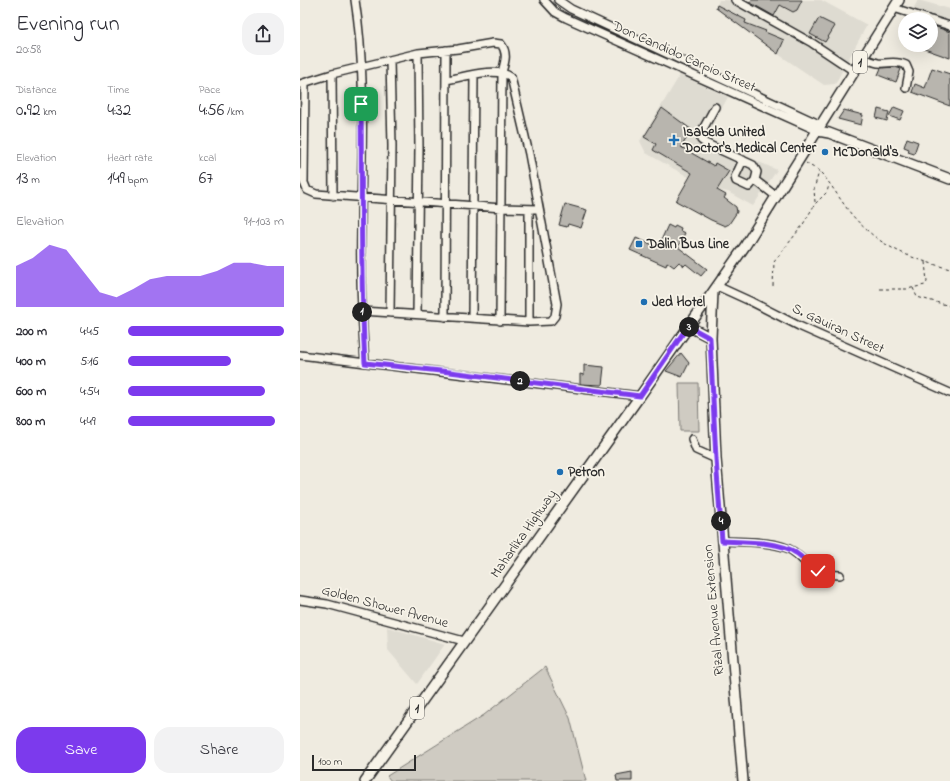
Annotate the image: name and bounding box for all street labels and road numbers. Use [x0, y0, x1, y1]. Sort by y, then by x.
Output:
street label: Don Candido Carpio Street [608, 15, 759, 98]
road number: 1 [853, 51, 867, 73]
street label: S. Gauiran Street [788, 298, 888, 360]
street label: Maharlika Highway [486, 485, 563, 583]
street label: Rizal Avenue Extension [698, 544, 730, 676]
street label: Golden Shower Avenue [319, 580, 451, 634]
road number: 1 [410, 697, 424, 719]

